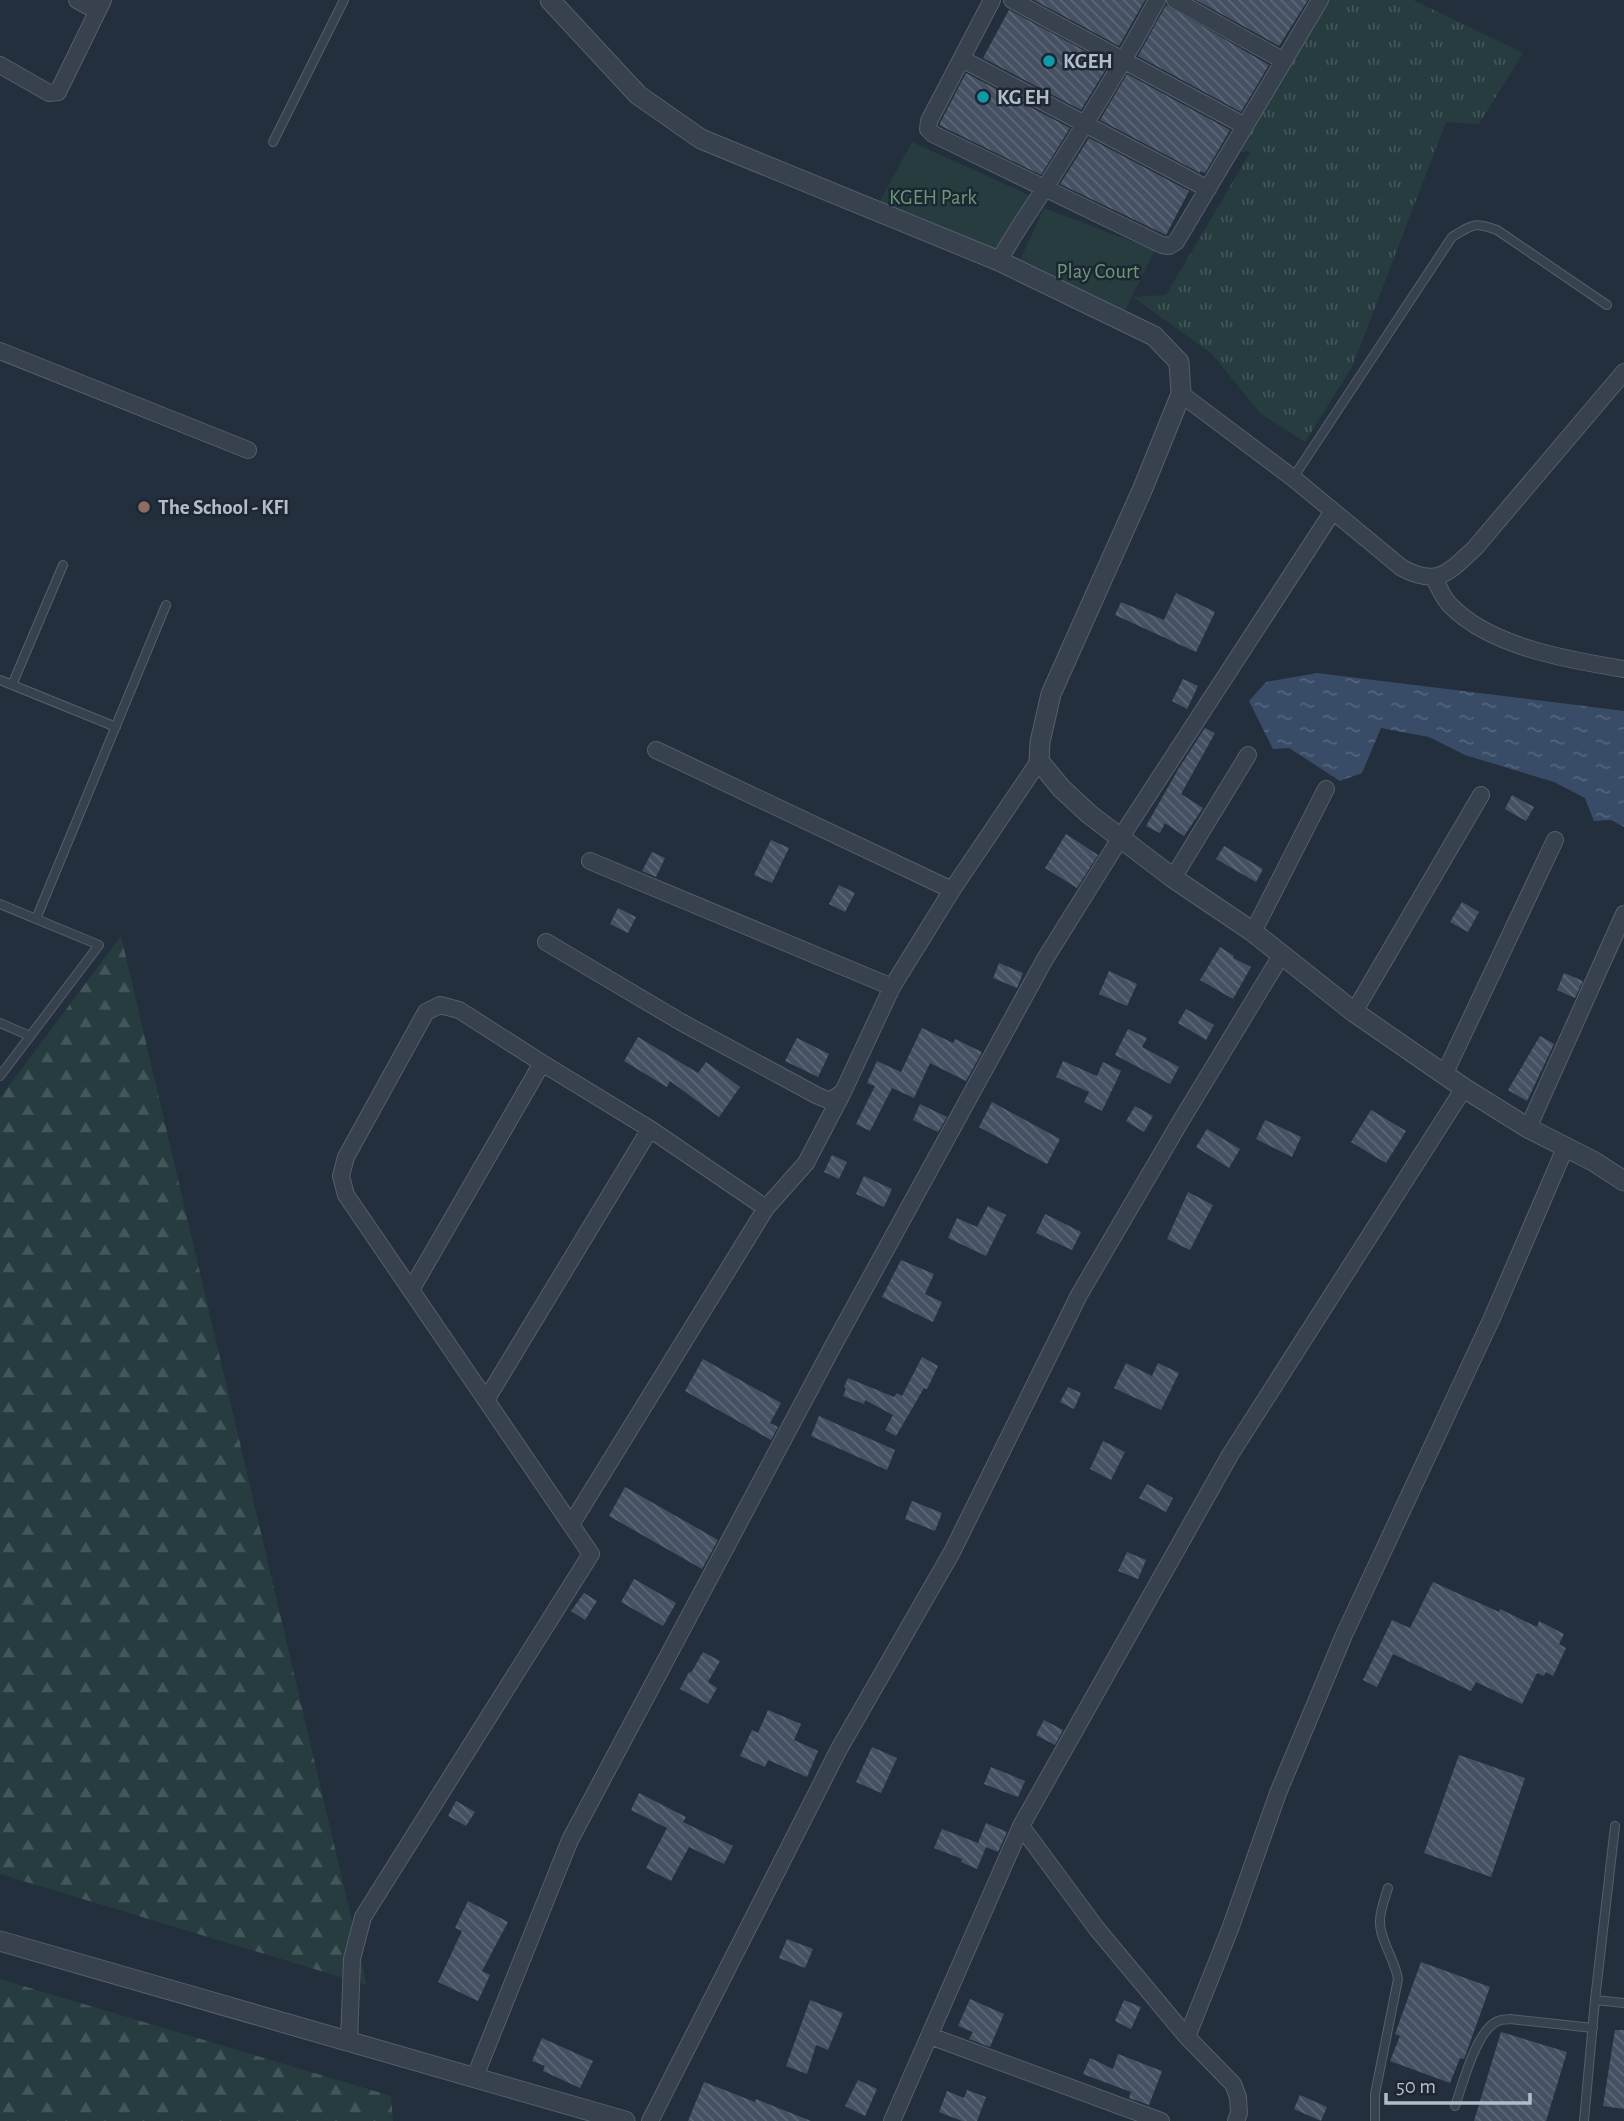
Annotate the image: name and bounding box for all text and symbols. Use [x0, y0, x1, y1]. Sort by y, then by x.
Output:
place label: KGEH [1063, 51, 1113, 72]
marker: KGEH [1041, 53, 1057, 69]
place label: KG EH [997, 87, 1050, 108]
marker: KG EH [975, 89, 991, 105]
park label: KGEH Park [889, 187, 977, 208]
park label: Play Court [1057, 261, 1140, 282]
place label: The School - KFI [158, 497, 289, 518]
marker: The School - KFI [136, 499, 152, 515]
scale bar [1386, 2062, 1530, 2106]
text: 50 m [1396, 2076, 1436, 2097]

